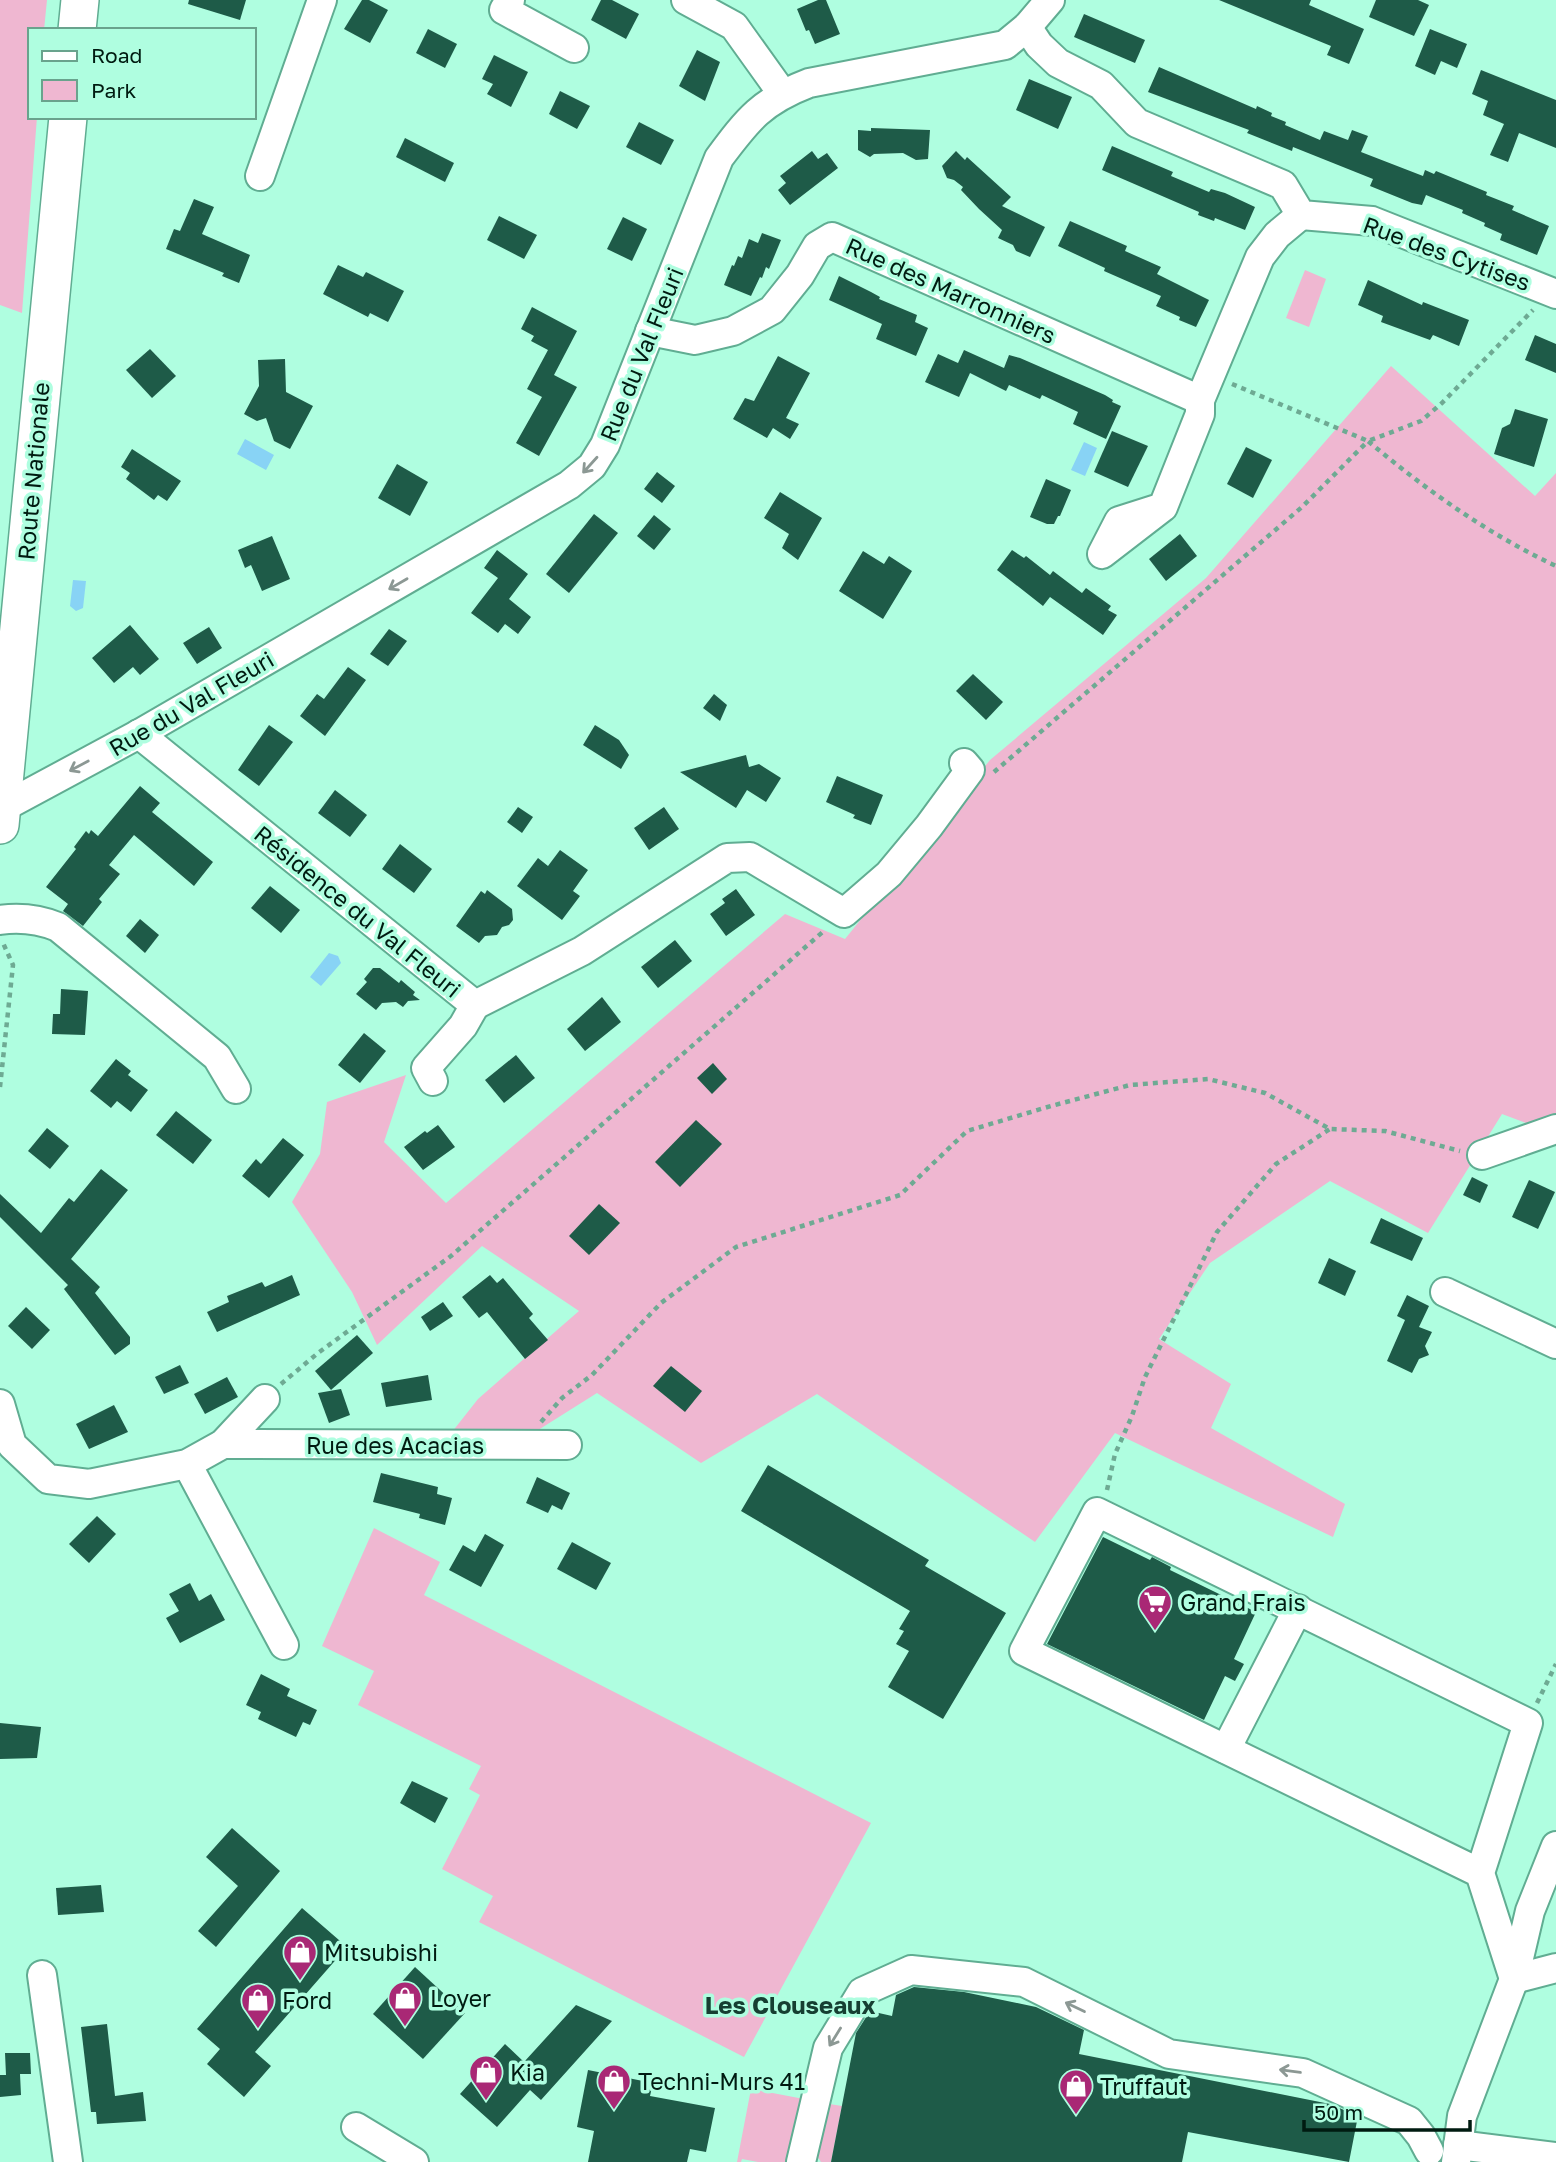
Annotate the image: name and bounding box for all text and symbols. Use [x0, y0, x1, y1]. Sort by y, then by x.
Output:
legend [28, 28, 256, 119]
text: Road [91, 42, 142, 68]
text: Park [91, 77, 137, 103]
street label: Rue des Cytises [1360, 210, 1534, 296]
street label: Rue des Marronniers [842, 231, 1060, 349]
street label: Rue du Val Fleuri [593, 263, 689, 445]
street label: Route Nationale [11, 381, 55, 561]
one-way arrow [582, 456, 599, 473]
one-way arrow [388, 577, 408, 591]
street label: Rue du Val Fleuri [104, 645, 278, 761]
one-way arrow [69, 760, 89, 774]
street label: Résidence du Val Fleuri [249, 819, 467, 1003]
street label: Rue des Acacias [306, 1431, 484, 1459]
supermarket icon: Grand Frais [1136, 1583, 1174, 1632]
place label: Grand Frais [1180, 1588, 1306, 1616]
shop icon: Mitsubishi [281, 1933, 319, 1982]
place label: Mitsubishi [324, 1938, 438, 1966]
shop icon: Loyer [386, 1979, 424, 2028]
shop icon: Ford [239, 1981, 277, 2030]
place label: Loyer [430, 1984, 491, 2012]
place label: Ford [282, 1986, 332, 2014]
district label: Les Clouseaux [705, 1990, 875, 2019]
one-way arrow [1065, 1999, 1086, 2013]
one-way arrow [827, 2026, 841, 2046]
shop icon: Kia [467, 2053, 505, 2102]
place label: Kia [510, 2058, 545, 2086]
shop icon: Techni-Murs 41 [595, 2062, 633, 2111]
one-way arrow [1279, 2064, 1302, 2077]
place label: Techni-Murs 41 [638, 2067, 805, 2095]
shop icon: Truffaut [1057, 2067, 1095, 2116]
place label: Truffaut [1100, 2072, 1188, 2100]
scale bar [1304, 2088, 1470, 2132]
text: 50 m [1314, 2099, 1363, 2125]

